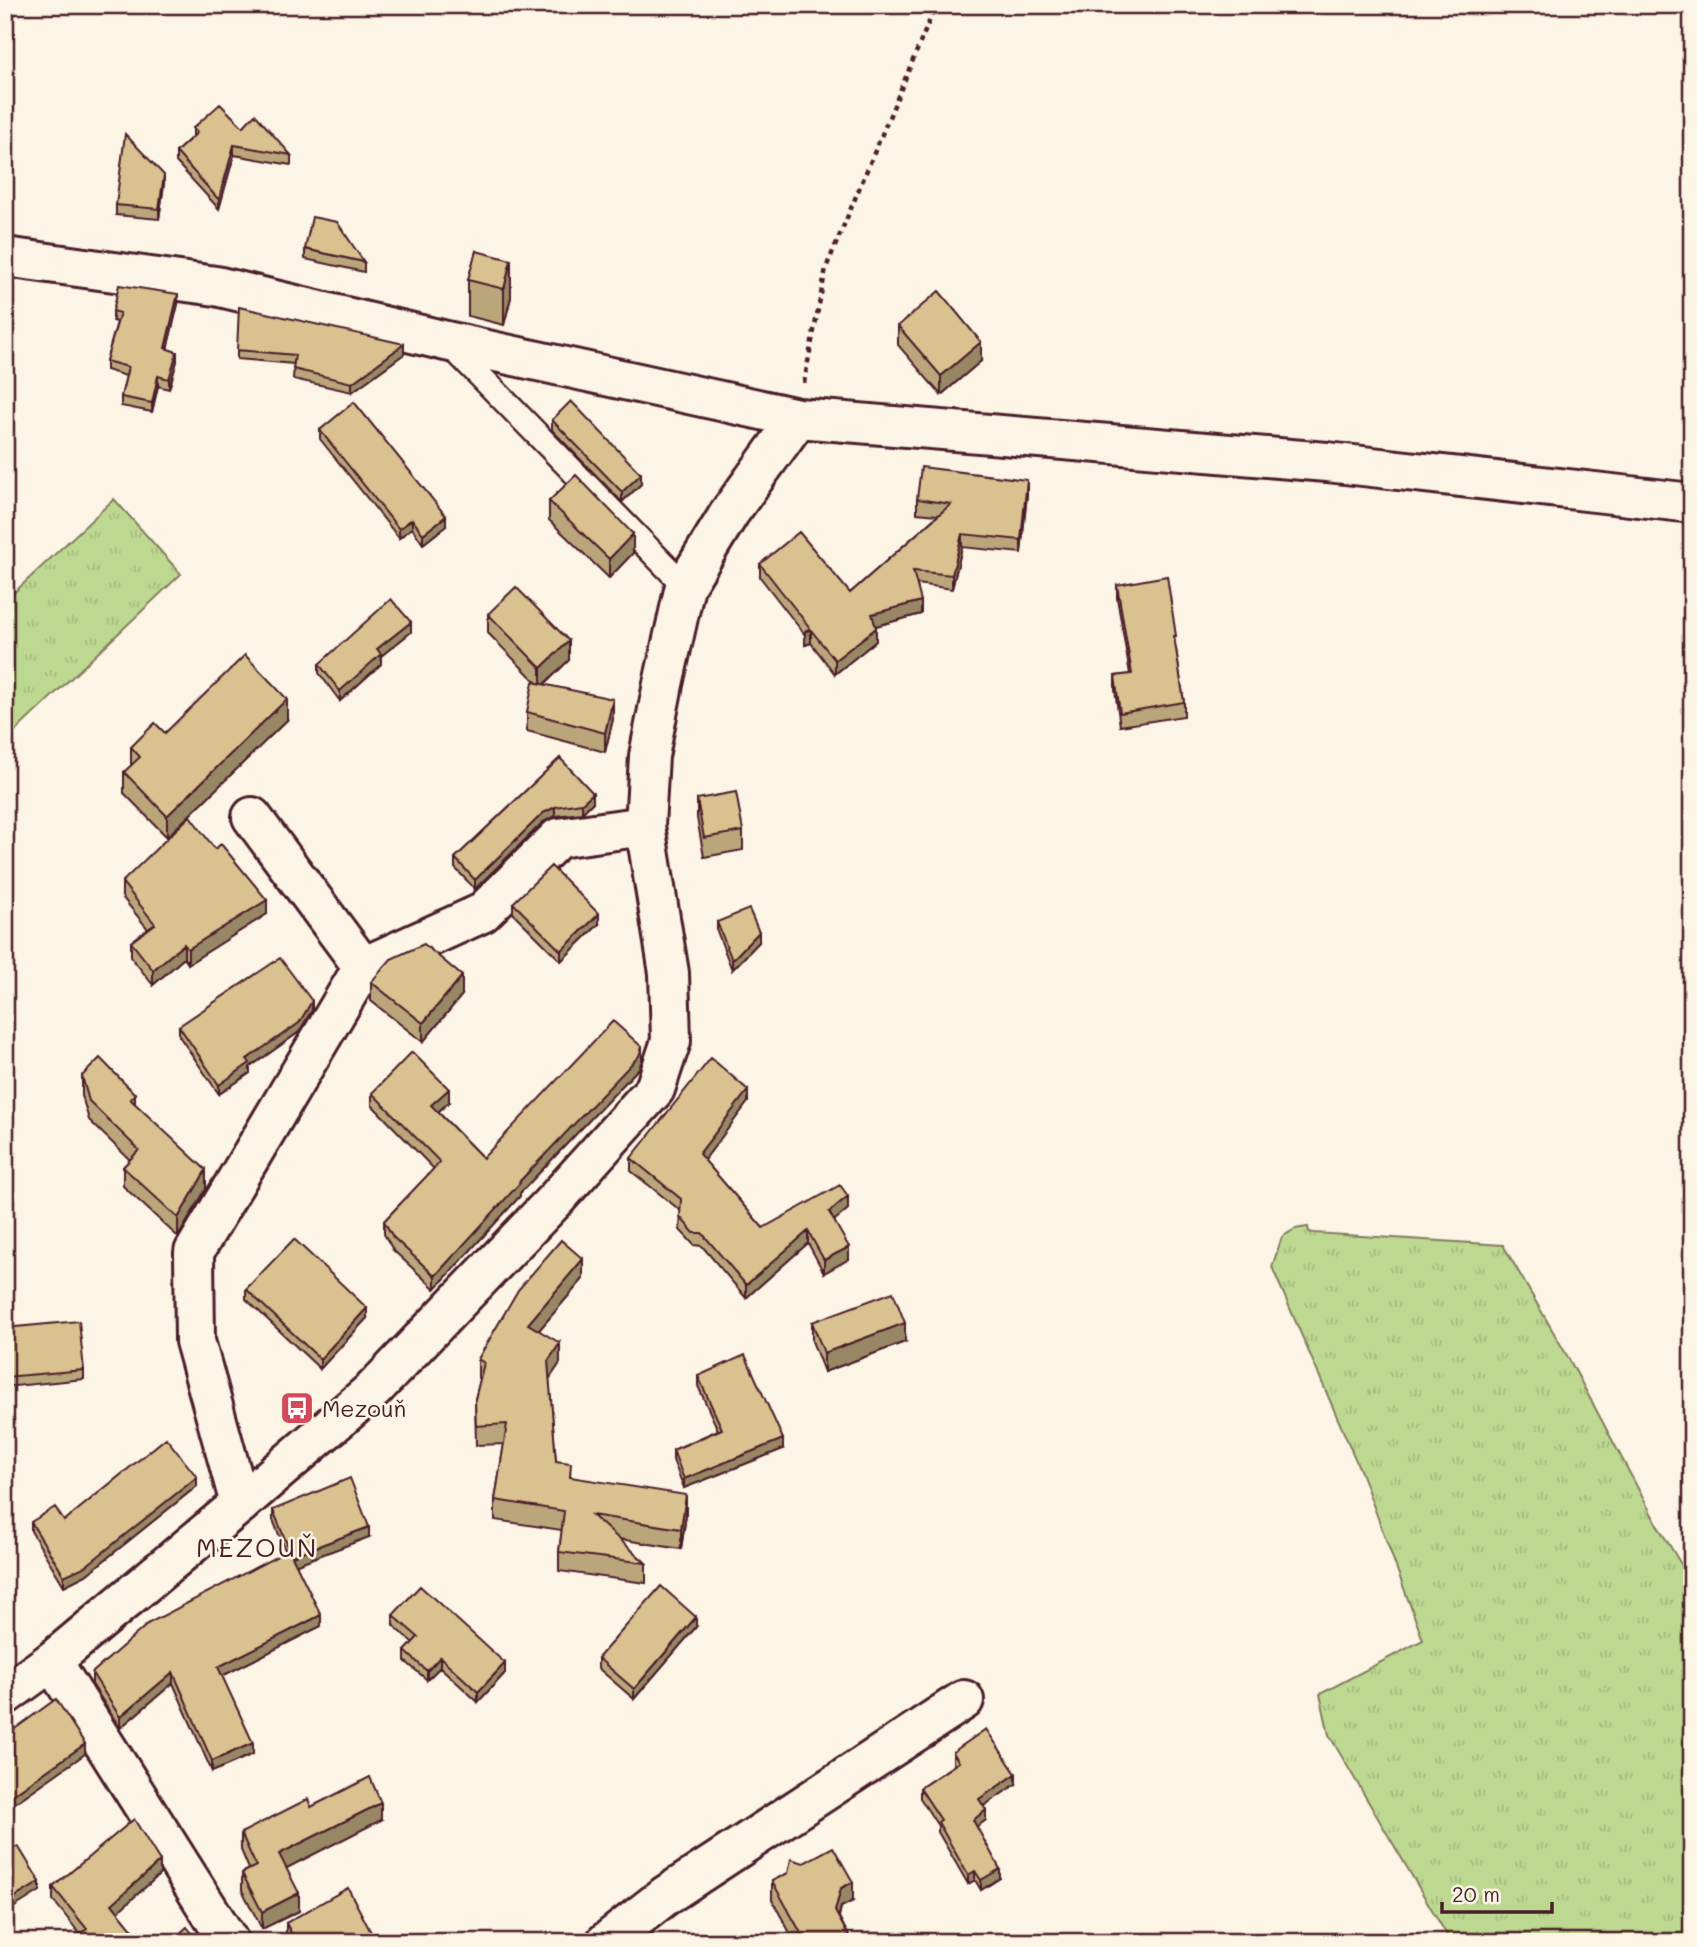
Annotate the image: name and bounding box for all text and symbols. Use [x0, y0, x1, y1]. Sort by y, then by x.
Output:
bus stop icon: Mezouň [278, 1389, 316, 1427]
place label: Mezouň [322, 1393, 406, 1423]
district label: MEZOUŇ [196, 1530, 318, 1564]
scale bar [1442, 1870, 1552, 1914]
text: 20 m [1452, 1880, 1500, 1907]

